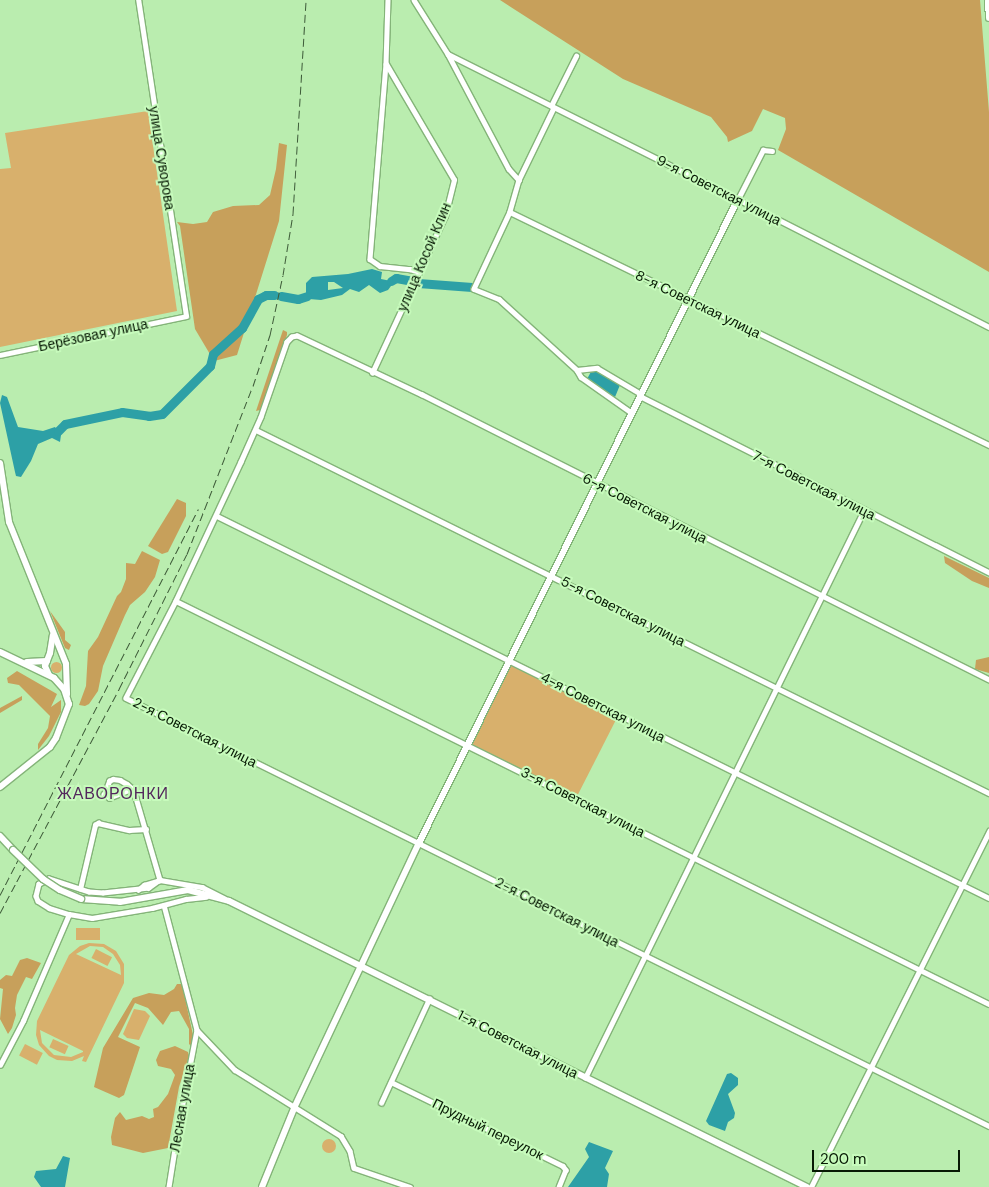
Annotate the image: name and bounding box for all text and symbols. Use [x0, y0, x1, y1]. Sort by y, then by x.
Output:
street label: улица Суворова [145, 105, 179, 211]
street label: 9-я Советская улица [654, 151, 784, 229]
street label: улица Косой Клин [394, 200, 454, 314]
street label: 8-я Советская улица [633, 266, 763, 342]
street label: Берёзовая улица [37, 315, 149, 355]
street label: 7-я Советская улица [750, 447, 878, 523]
street label: 6-я Советская улица [580, 469, 710, 547]
street label: 5-я Советская улица [558, 572, 688, 650]
street label: 4-я Советская улица [538, 668, 668, 746]
street label: 2-я Советская улица [130, 693, 260, 771]
street label: 3-я Советская улица [518, 763, 648, 841]
district label: ЖАВОРОНКИ [56, 784, 170, 804]
street label: 2-я Советская улица [492, 873, 622, 951]
street label: 1-я Советская улица [455, 1006, 581, 1082]
street label: Лесная улица [166, 1063, 198, 1153]
street label: Прудный переулок [430, 1095, 546, 1163]
scale bar [814, 1140, 962, 1172]
text: 200 m [820, 1149, 866, 1169]

